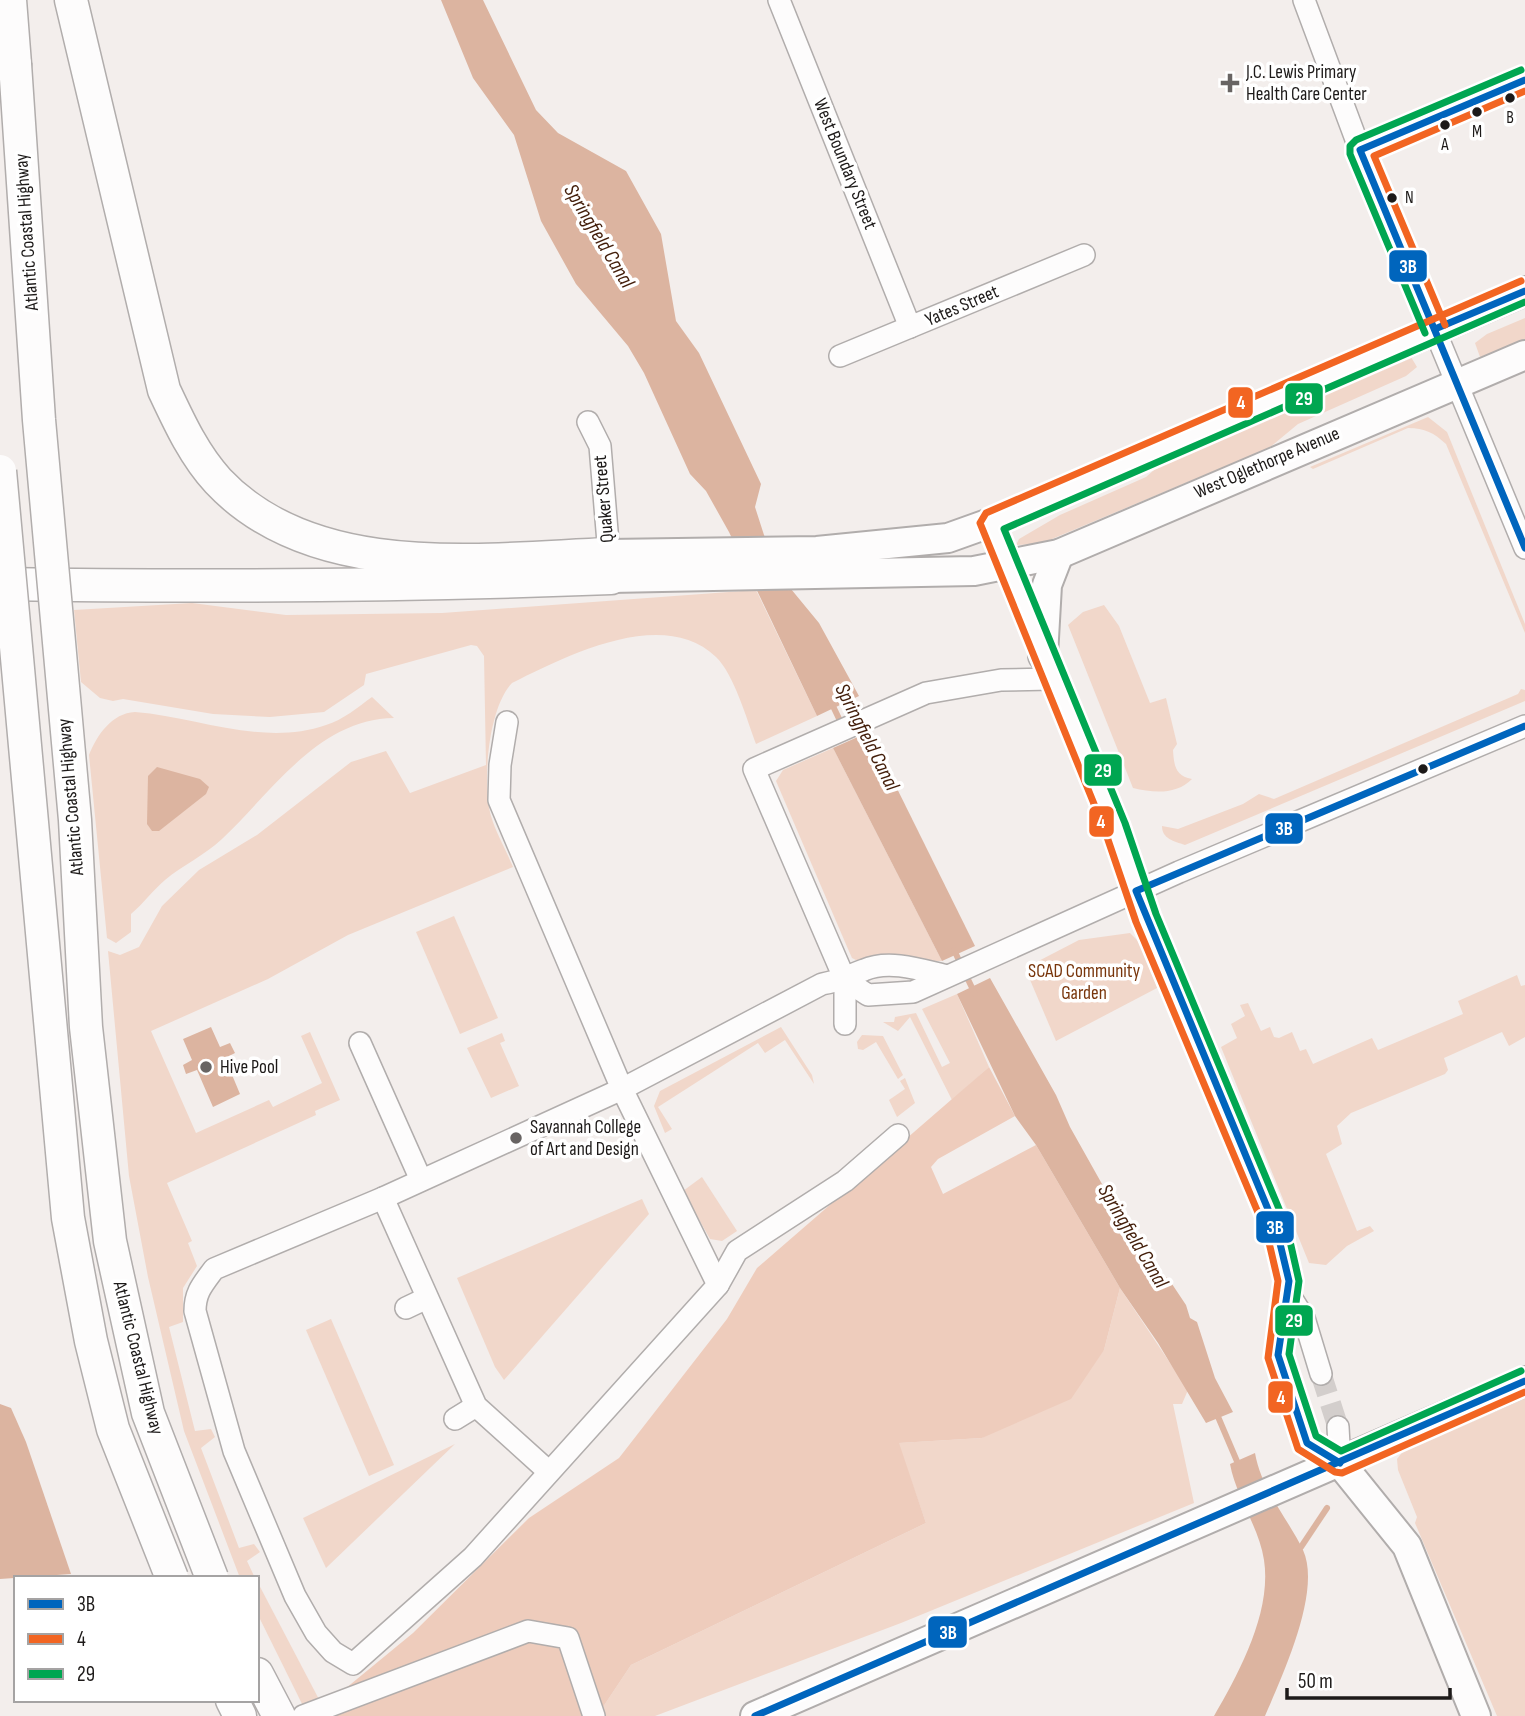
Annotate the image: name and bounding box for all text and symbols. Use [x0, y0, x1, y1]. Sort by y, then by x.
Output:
place label: J.C. Lewis Primary Health Care Center [1245, 61, 1367, 106]
marker: J.C. Lewis Primary Health Care Center [1220, 73, 1240, 93]
marker: B [1503, 91, 1517, 105]
street label: West Boundary Street [808, 95, 882, 233]
marker: M [1470, 105, 1484, 119]
place label: B [1506, 108, 1514, 128]
marker: A [1438, 118, 1452, 132]
place label: M [1472, 122, 1482, 142]
place label: A [1440, 135, 1449, 155]
street label: Atlantic Coastal Highway [10, 152, 44, 312]
water label: Springfield Canal [558, 180, 640, 293]
place label: N [1405, 188, 1414, 208]
marker: N [1385, 191, 1399, 205]
line badge: 3B [1388, 249, 1428, 283]
text: 3B [1399, 256, 1417, 279]
street label: Yates Street [922, 280, 1002, 332]
line badge: 29 [1284, 382, 1324, 415]
line badge: 4 [1227, 386, 1254, 419]
text: 29 [1295, 388, 1313, 411]
text: 4 [1237, 392, 1246, 415]
street label: West Oglethorpe Avenue [1191, 422, 1343, 504]
street label: Quaker Street [589, 454, 619, 544]
water label: Springfield Canal [829, 679, 905, 796]
street label: Atlantic Coastal Highway [53, 717, 89, 877]
line badge: 29 [1083, 753, 1123, 787]
text: 29 [1094, 760, 1112, 783]
unlabelled marker [1416, 762, 1430, 776]
line badge: 4 [1088, 805, 1115, 838]
text: 4 [1097, 811, 1106, 834]
line badge: 3B [1264, 812, 1304, 845]
text: 3B [1275, 818, 1293, 841]
park label: SCAD Community Garden [1028, 960, 1141, 1005]
place label: Hive Pool [220, 1056, 278, 1079]
marker: Hive Pool [198, 1059, 214, 1075]
place label: Savannah College of Art and Design [530, 1116, 641, 1161]
marker: Savannah College of Art and Design [508, 1130, 524, 1146]
water label: Springfield Canal [1092, 1180, 1174, 1293]
line badge: 3B [1255, 1210, 1295, 1244]
text: 3B [1266, 1217, 1284, 1240]
street label: Atlantic Coastal Highway [108, 1278, 168, 1438]
line badge: 29 [1274, 1304, 1314, 1337]
text: 29 [1285, 1310, 1303, 1333]
line badge: 4 [1267, 1380, 1294, 1414]
text: 4 [1277, 1387, 1286, 1410]
legend [14, 1576, 259, 1702]
text: 3B [77, 1592, 95, 1617]
line badge: 3B [927, 1615, 968, 1649]
text: 3B [939, 1622, 957, 1645]
text: 4 [77, 1627, 86, 1652]
scale bar [1287, 1656, 1450, 1700]
text: 29 [77, 1662, 95, 1687]
text: 50 m [1298, 1669, 1333, 1694]

